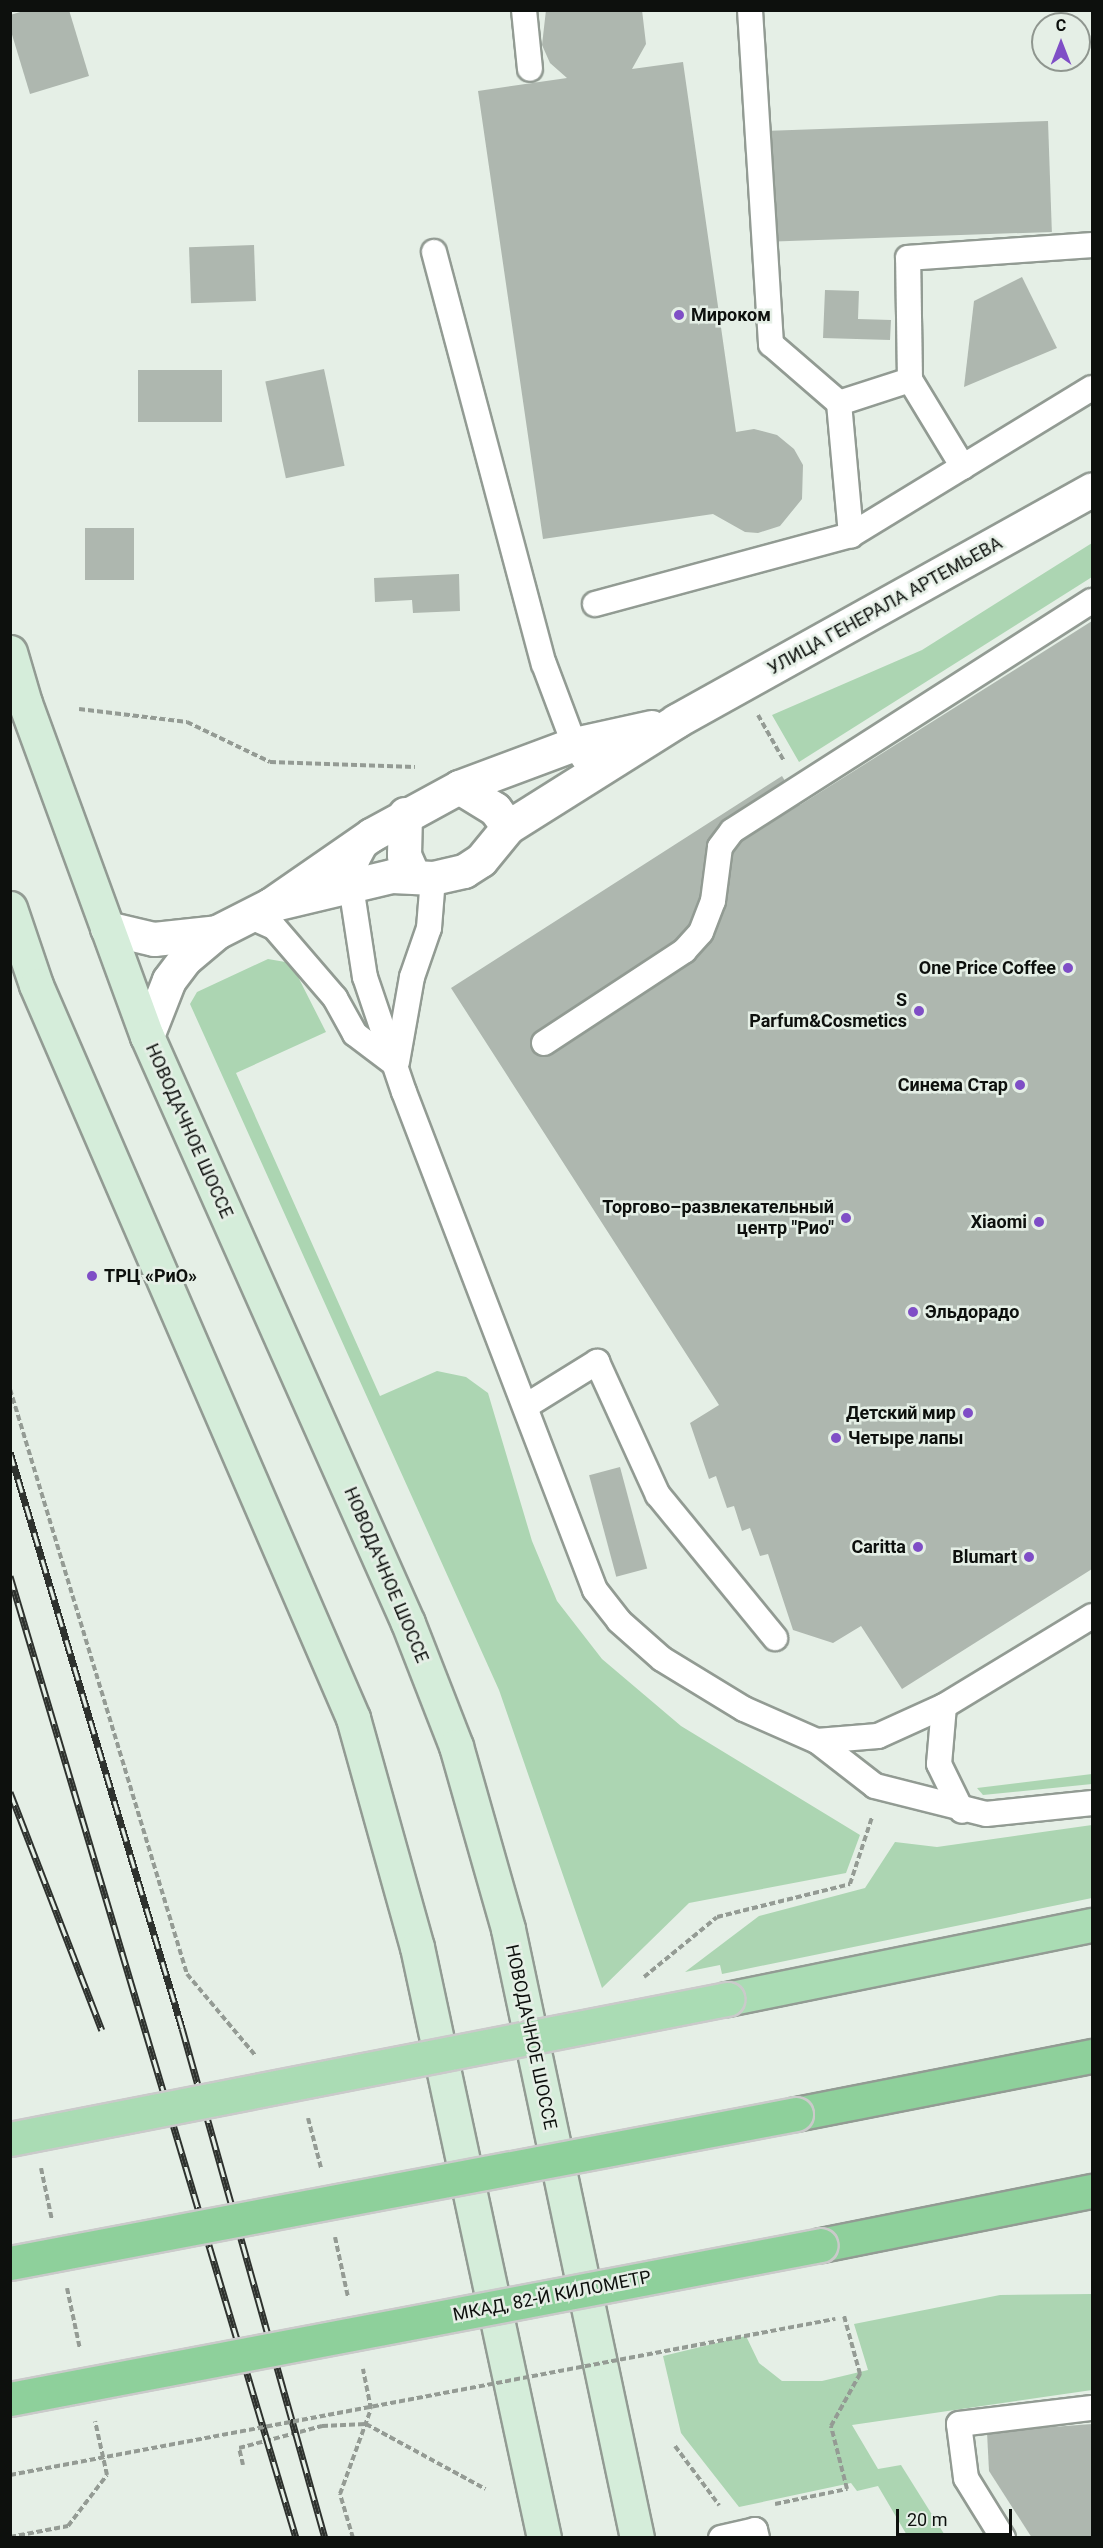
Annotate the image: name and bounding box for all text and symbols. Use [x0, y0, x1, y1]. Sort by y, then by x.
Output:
north arrow [1031, 12, 1091, 72]
text: С [1056, 16, 1066, 35]
place label: Мироком [691, 304, 771, 326]
marker: Мироком [672, 308, 686, 322]
street label: УЛИЦА ГЕНЕРАЛА АРТЕМЬЕВА [764, 532, 1006, 680]
place label: One Price Coffee [919, 957, 1056, 979]
marker: One Price Coffee [1061, 961, 1075, 975]
place label: S Parfum&Cosmetics [749, 990, 907, 1032]
marker: S Parfum&Cosmetics [912, 1004, 926, 1018]
street label: НОВОДАЧНОЕ ШОССЕ [141, 1040, 237, 1222]
place label: Синема Стар [898, 1074, 1008, 1096]
marker: Синема Стар [1013, 1078, 1027, 1092]
place label: Торгово–развлекательный центр "Рио" [602, 1197, 834, 1240]
marker: Торгово–развлекательный центр "Рио" [839, 1211, 853, 1225]
place label: Xiaomi [971, 1211, 1027, 1233]
marker: Xiaomi [1032, 1215, 1046, 1229]
place label: ТРЦ «РиО» [104, 1265, 197, 1287]
marker: ТРЦ «РиО» [85, 1269, 99, 1283]
place label: Эльдорадо [925, 1301, 1020, 1323]
marker: Эльдорадо [906, 1305, 920, 1319]
place label: Детский мир [846, 1402, 956, 1424]
marker: Детский мир [961, 1406, 975, 1420]
place label: Четыре лапы [848, 1427, 963, 1449]
marker: Четыре лапы [829, 1431, 843, 1445]
street label: НОВОДАЧНОЕ ШОССЕ [339, 1484, 433, 1666]
place label: Caritta [851, 1536, 906, 1558]
marker: Caritta [911, 1540, 925, 1554]
place label: Blumart [952, 1546, 1017, 1568]
marker: Blumart [1022, 1550, 1036, 1564]
street label: НОВОДАЧНОЕ ШОССЕ [501, 1942, 561, 2132]
street label: МКАД, 82-Й КИЛОМЕТР [451, 2266, 653, 2326]
scale bar [899, 2497, 1014, 2535]
text: 20 m [907, 2509, 947, 2530]

